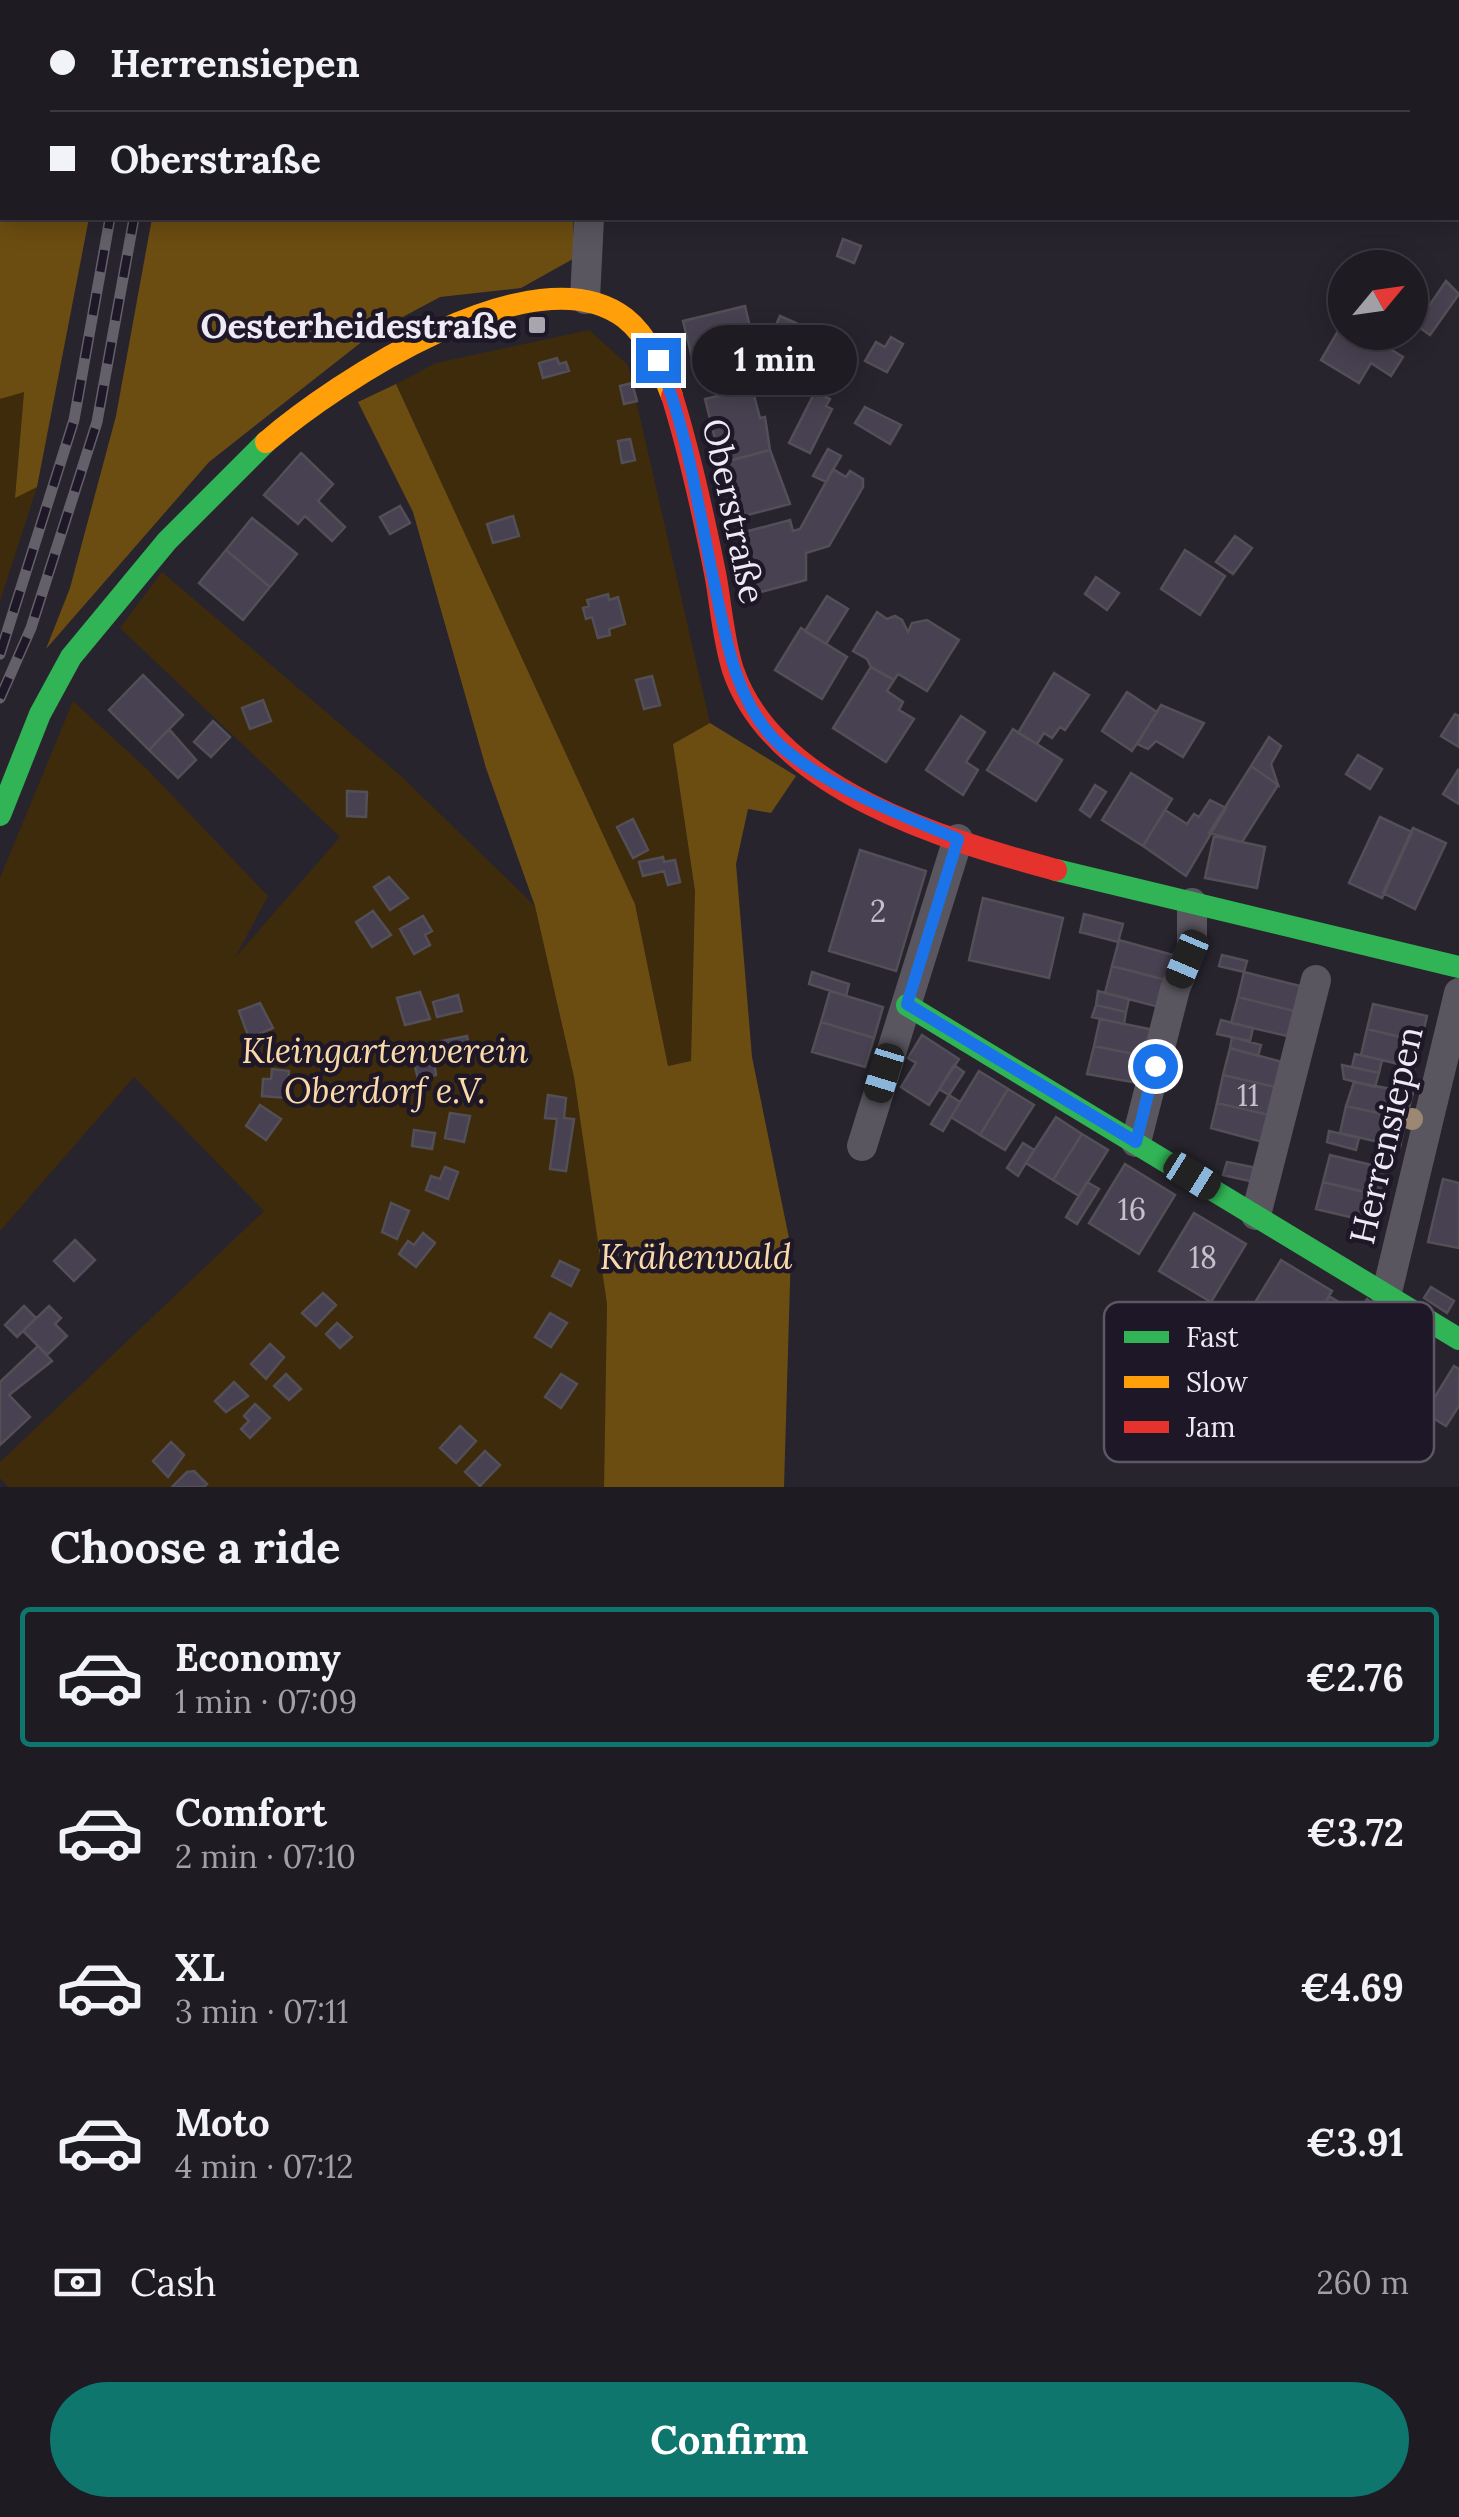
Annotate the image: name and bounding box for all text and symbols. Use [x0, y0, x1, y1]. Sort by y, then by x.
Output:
text: Herrensiepen [110, 39, 360, 87]
text: Oberstraße [110, 135, 321, 183]
north arrow [1328, 250, 1428, 350]
map controls [1328, 250, 1428, 350]
place label: Oesterheidestraße [201, 303, 517, 348]
marker: Oesterheidestraße [526, 314, 548, 336]
callout: 1 min [693, 325, 858, 395]
route end [636, 338, 681, 383]
text: 1 min [734, 339, 815, 380]
street label: Oberstraße [692, 414, 776, 608]
house number: 2 [870, 892, 886, 930]
car [1161, 926, 1213, 992]
street label: Herrensiepen [1339, 1022, 1433, 1248]
park label: Kleingartenverein Oberdorf e.V. [241, 1028, 529, 1113]
car [861, 1040, 907, 1106]
route start [1133, 1044, 1178, 1089]
house number: 11 [1237, 1076, 1259, 1114]
car [1159, 1147, 1225, 1205]
house number: 16 [1118, 1190, 1146, 1228]
park label: Krähenwald [600, 1234, 793, 1279]
house number: 18 [1189, 1238, 1217, 1276]
legend [1104, 1302, 1434, 1462]
text: Fast [1186, 1319, 1239, 1355]
text: Slow [1186, 1364, 1249, 1400]
text: Jam [1185, 1409, 1236, 1445]
text: Choose a ride [50, 1518, 340, 1575]
icon: car [55, 1632, 145, 1722]
text: Economy [175, 1633, 341, 1681]
text: €2.76 [1306, 1653, 1404, 1701]
text: 1 min · 07:09 [175, 1681, 357, 1722]
icon: car [55, 1787, 145, 1877]
text: Comfort [175, 1788, 327, 1836]
text: €3.72 [1306, 1808, 1404, 1856]
text: 2 min · 07:10 [175, 1836, 356, 1877]
icon: car [55, 1942, 145, 2032]
text: XL [175, 1943, 225, 1991]
text: €4.69 [1300, 1963, 1404, 2011]
text: 3 min · 07:11 [175, 1991, 348, 2032]
icon: car [55, 2097, 145, 2187]
text: Moto [175, 2098, 270, 2146]
text: €3.91 [1306, 2118, 1404, 2166]
text: 4 min · 07:12 [175, 2146, 353, 2187]
icon: cash [50, 2255, 105, 2310]
text: Cash [130, 2258, 217, 2306]
text: 260 m [1316, 2262, 1409, 2303]
button: Confirm [50, 2382, 1409, 2497]

